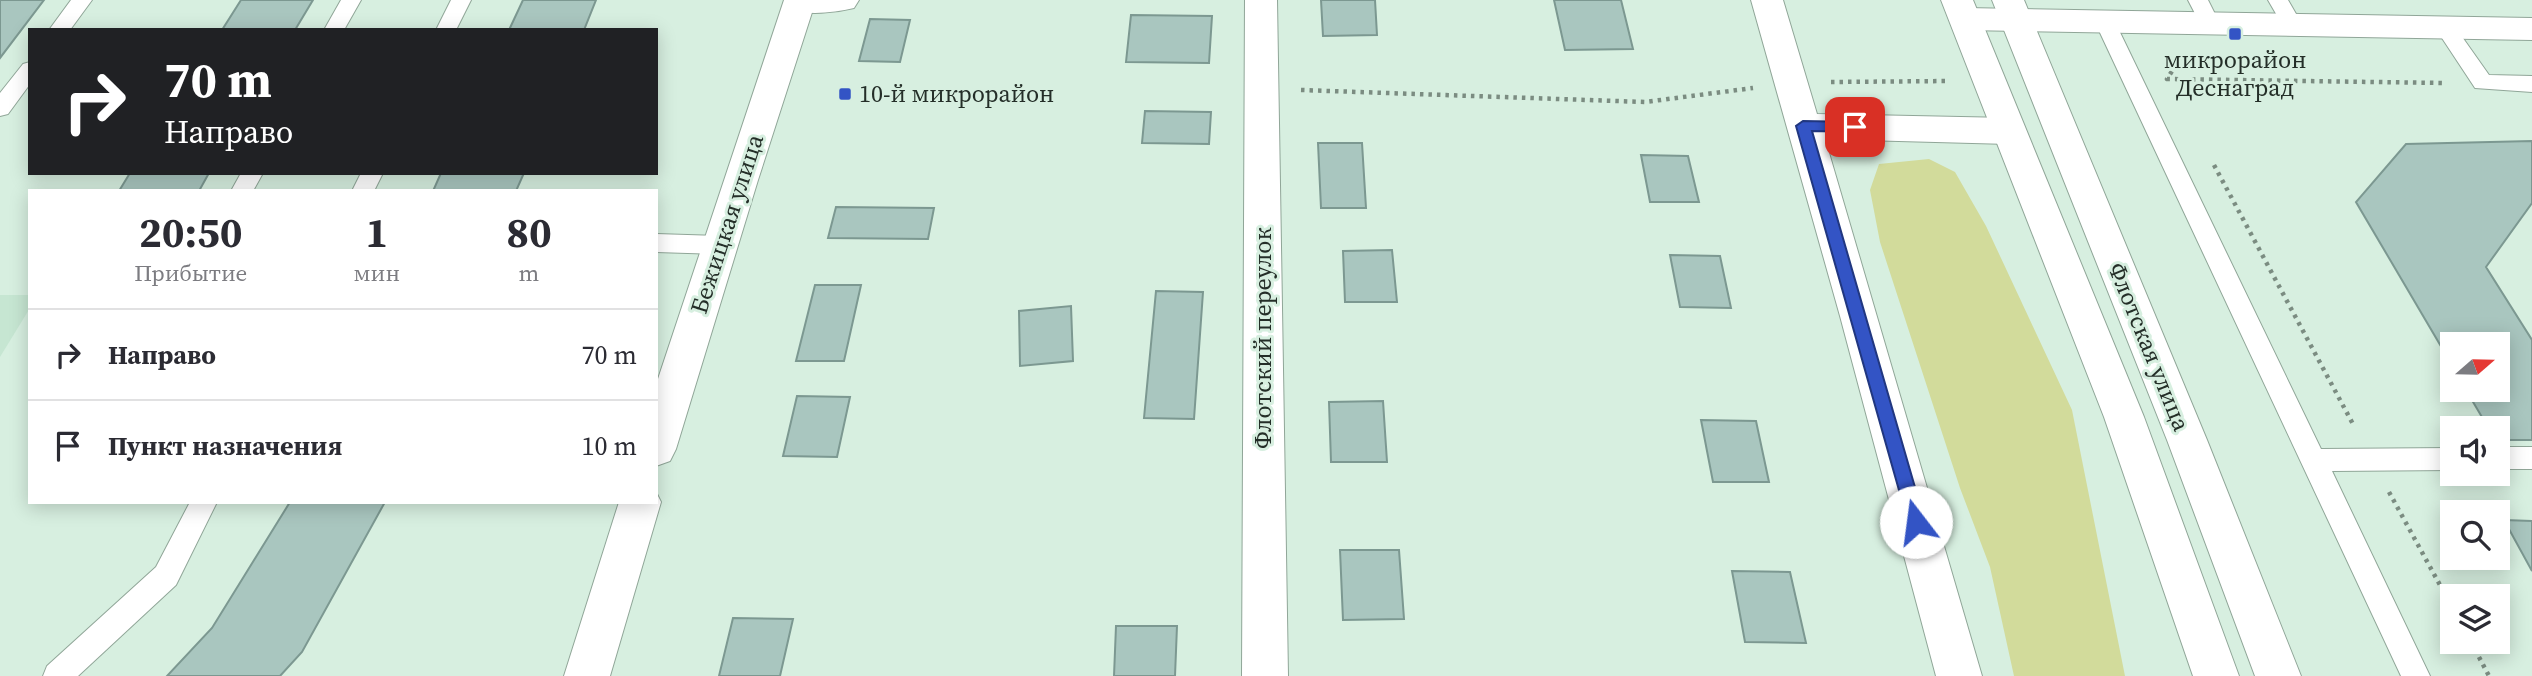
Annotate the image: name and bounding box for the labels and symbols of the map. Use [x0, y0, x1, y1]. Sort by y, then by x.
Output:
marker: микрорайон Деснаград [2227, 26, 2243, 42]
place label: микрорайон Деснаград [2164, 43, 2306, 104]
place label: 10-й микрорайон [859, 77, 1054, 110]
marker: 10-й микрорайон [837, 86, 853, 102]
pin [1825, 97, 1885, 157]
street label: Бежицкая улица [682, 129, 771, 318]
street label: Флотский переулок [1246, 227, 1279, 449]
street label: Флотская улица [2101, 258, 2199, 437]
north arrow [2440, 332, 2510, 402]
position arrow [1879, 485, 1953, 559]

